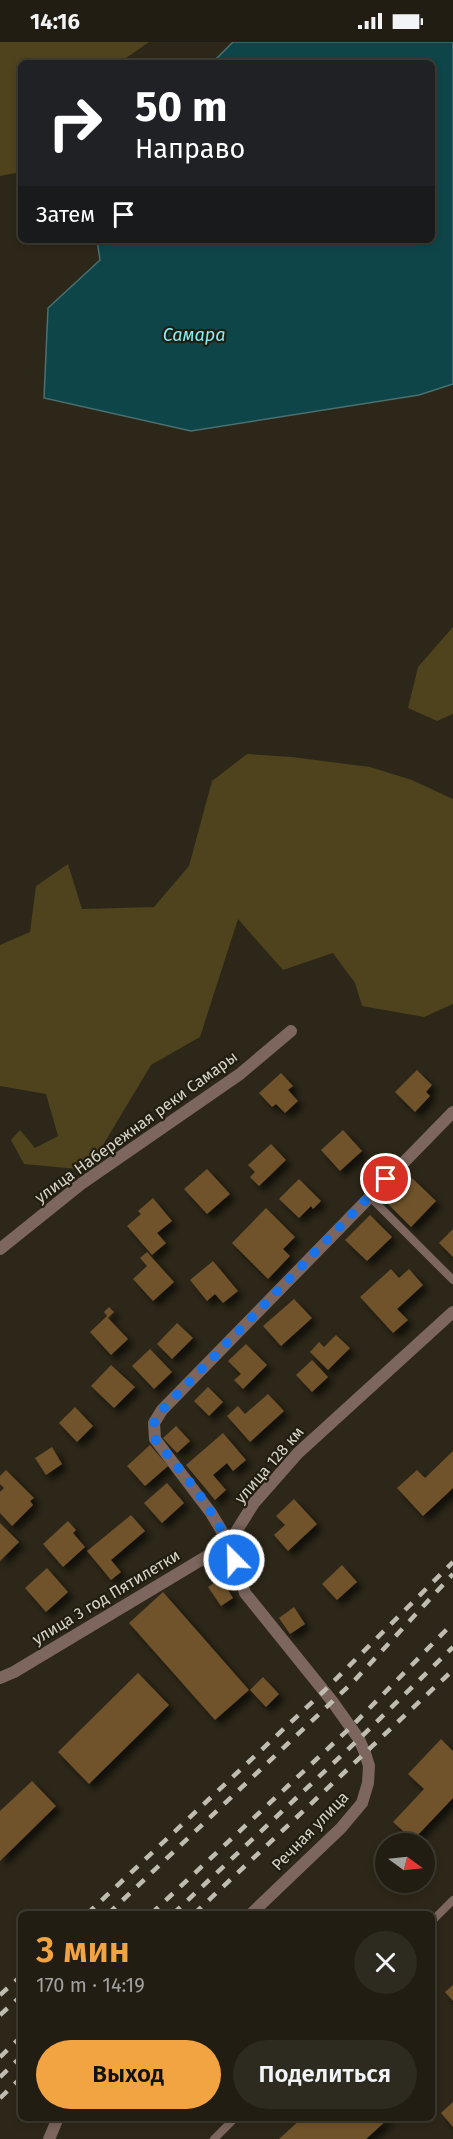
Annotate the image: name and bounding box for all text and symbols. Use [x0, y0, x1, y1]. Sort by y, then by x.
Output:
text: 14:16 [30, 8, 80, 35]
text: 50 m [135, 82, 228, 132]
icon: right [36, 84, 114, 162]
text: Направо [135, 133, 245, 165]
icon: arrive [107, 198, 140, 231]
text: Затем [36, 201, 95, 228]
water label: Самара [163, 324, 225, 346]
street label: улица Набережная реки Самары [31, 1047, 241, 1207]
pin [360, 1153, 411, 1204]
icon: arrive [369, 1162, 402, 1195]
street label: улица 128 км [230, 1423, 308, 1507]
position arrow [202, 1528, 266, 1592]
street label: улица 3 год Пятилетки [29, 1545, 183, 1649]
street label: Речная улица [268, 1788, 352, 1874]
north arrow [375, 1833, 435, 1893]
map controls [375, 1833, 435, 1893]
text: 3 мин [36, 1928, 130, 1972]
button: close [354, 1931, 417, 1994]
text: 170 m · 14:19 [36, 1973, 145, 1997]
button: Выход [36, 2040, 221, 2109]
button: Поделиться [233, 2040, 417, 2109]

